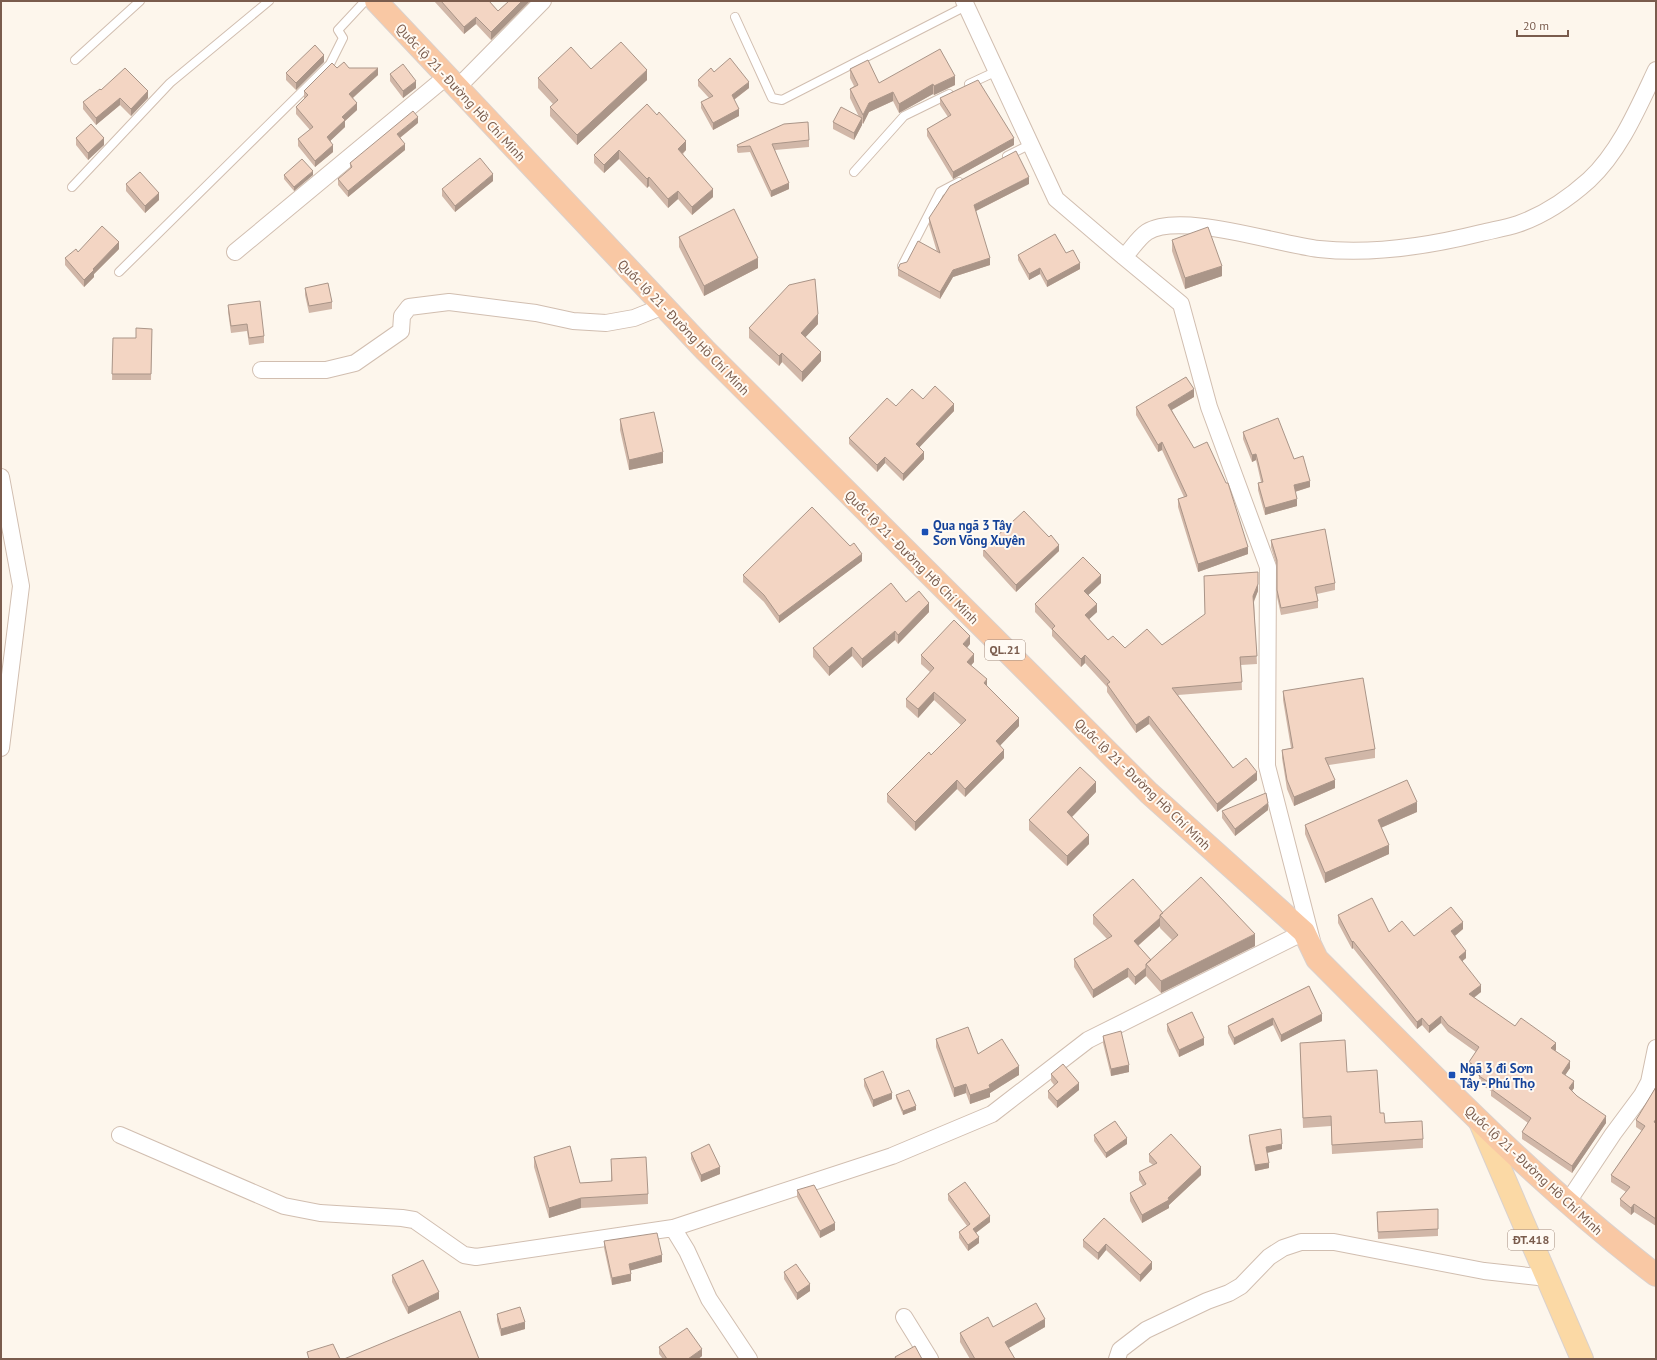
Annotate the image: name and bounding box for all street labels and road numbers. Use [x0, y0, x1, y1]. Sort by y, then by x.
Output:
street label: Quốc lộ 21 - Đường Hồ Chí Minh [392, 20, 529, 165]
street label: Quốc lộ 21 - Đường Hồ Chí Minh [614, 256, 753, 399]
street label: Quốc lộ 21 - Đường Hồ Chí Minh [841, 487, 982, 628]
road number: QL.21 [985, 640, 1025, 660]
street label: Quốc lộ 21 - Đường Hồ Chí Minh [1071, 715, 1214, 854]
street label: Quốc lộ 21 - Đường Hồ Chí Minh [1461, 1102, 1606, 1239]
road number: ĐT.418 [1508, 1230, 1554, 1250]

